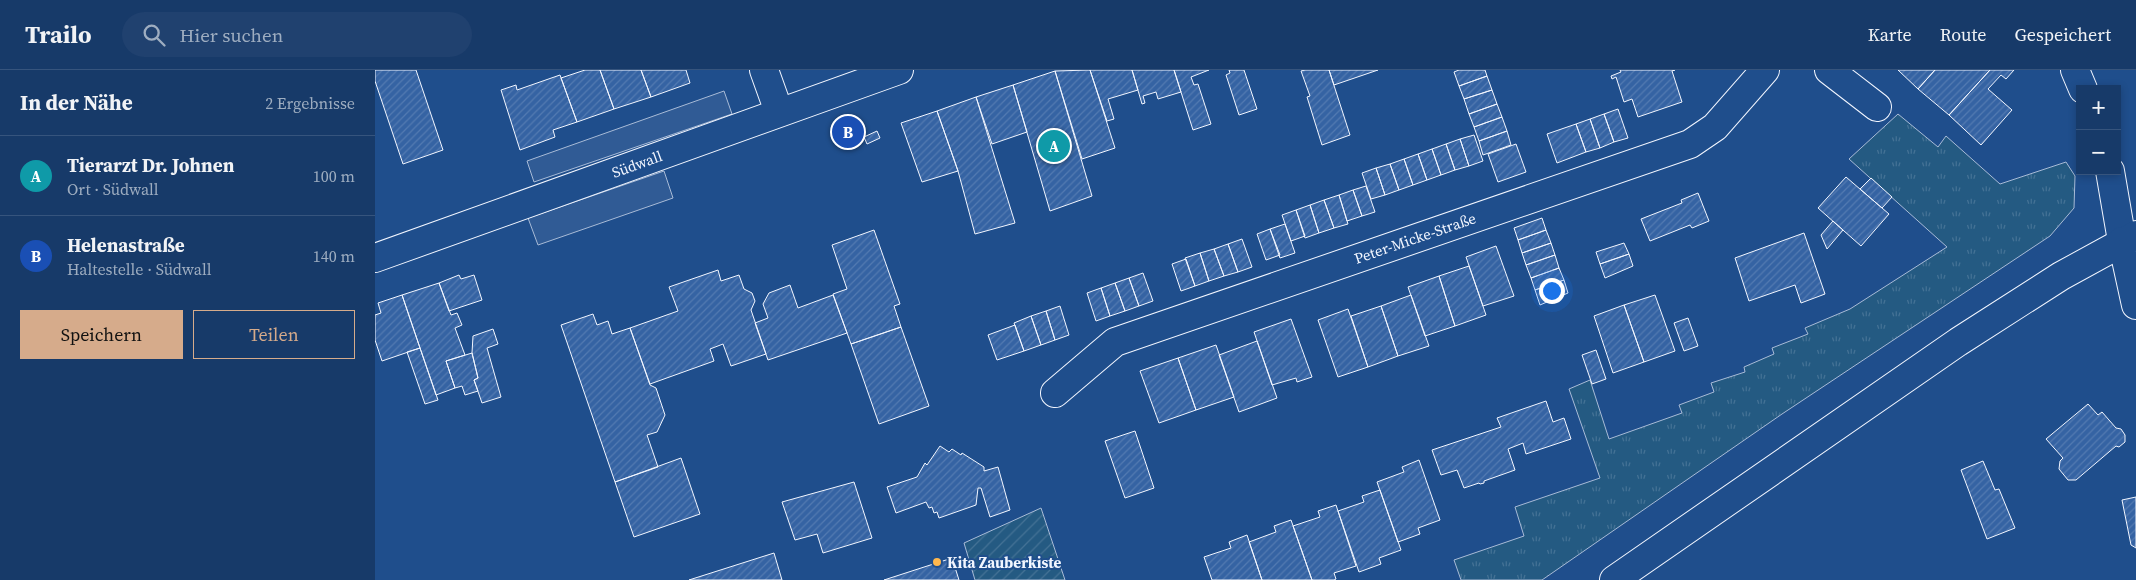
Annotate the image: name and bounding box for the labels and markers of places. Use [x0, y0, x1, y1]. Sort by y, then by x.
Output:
pin: B [832, 113, 864, 151]
pin: A [1038, 127, 1070, 165]
place label: Kita Zauberkiste [947, 552, 1062, 573]
marker: Kita Zauberkiste [931, 556, 943, 568]

